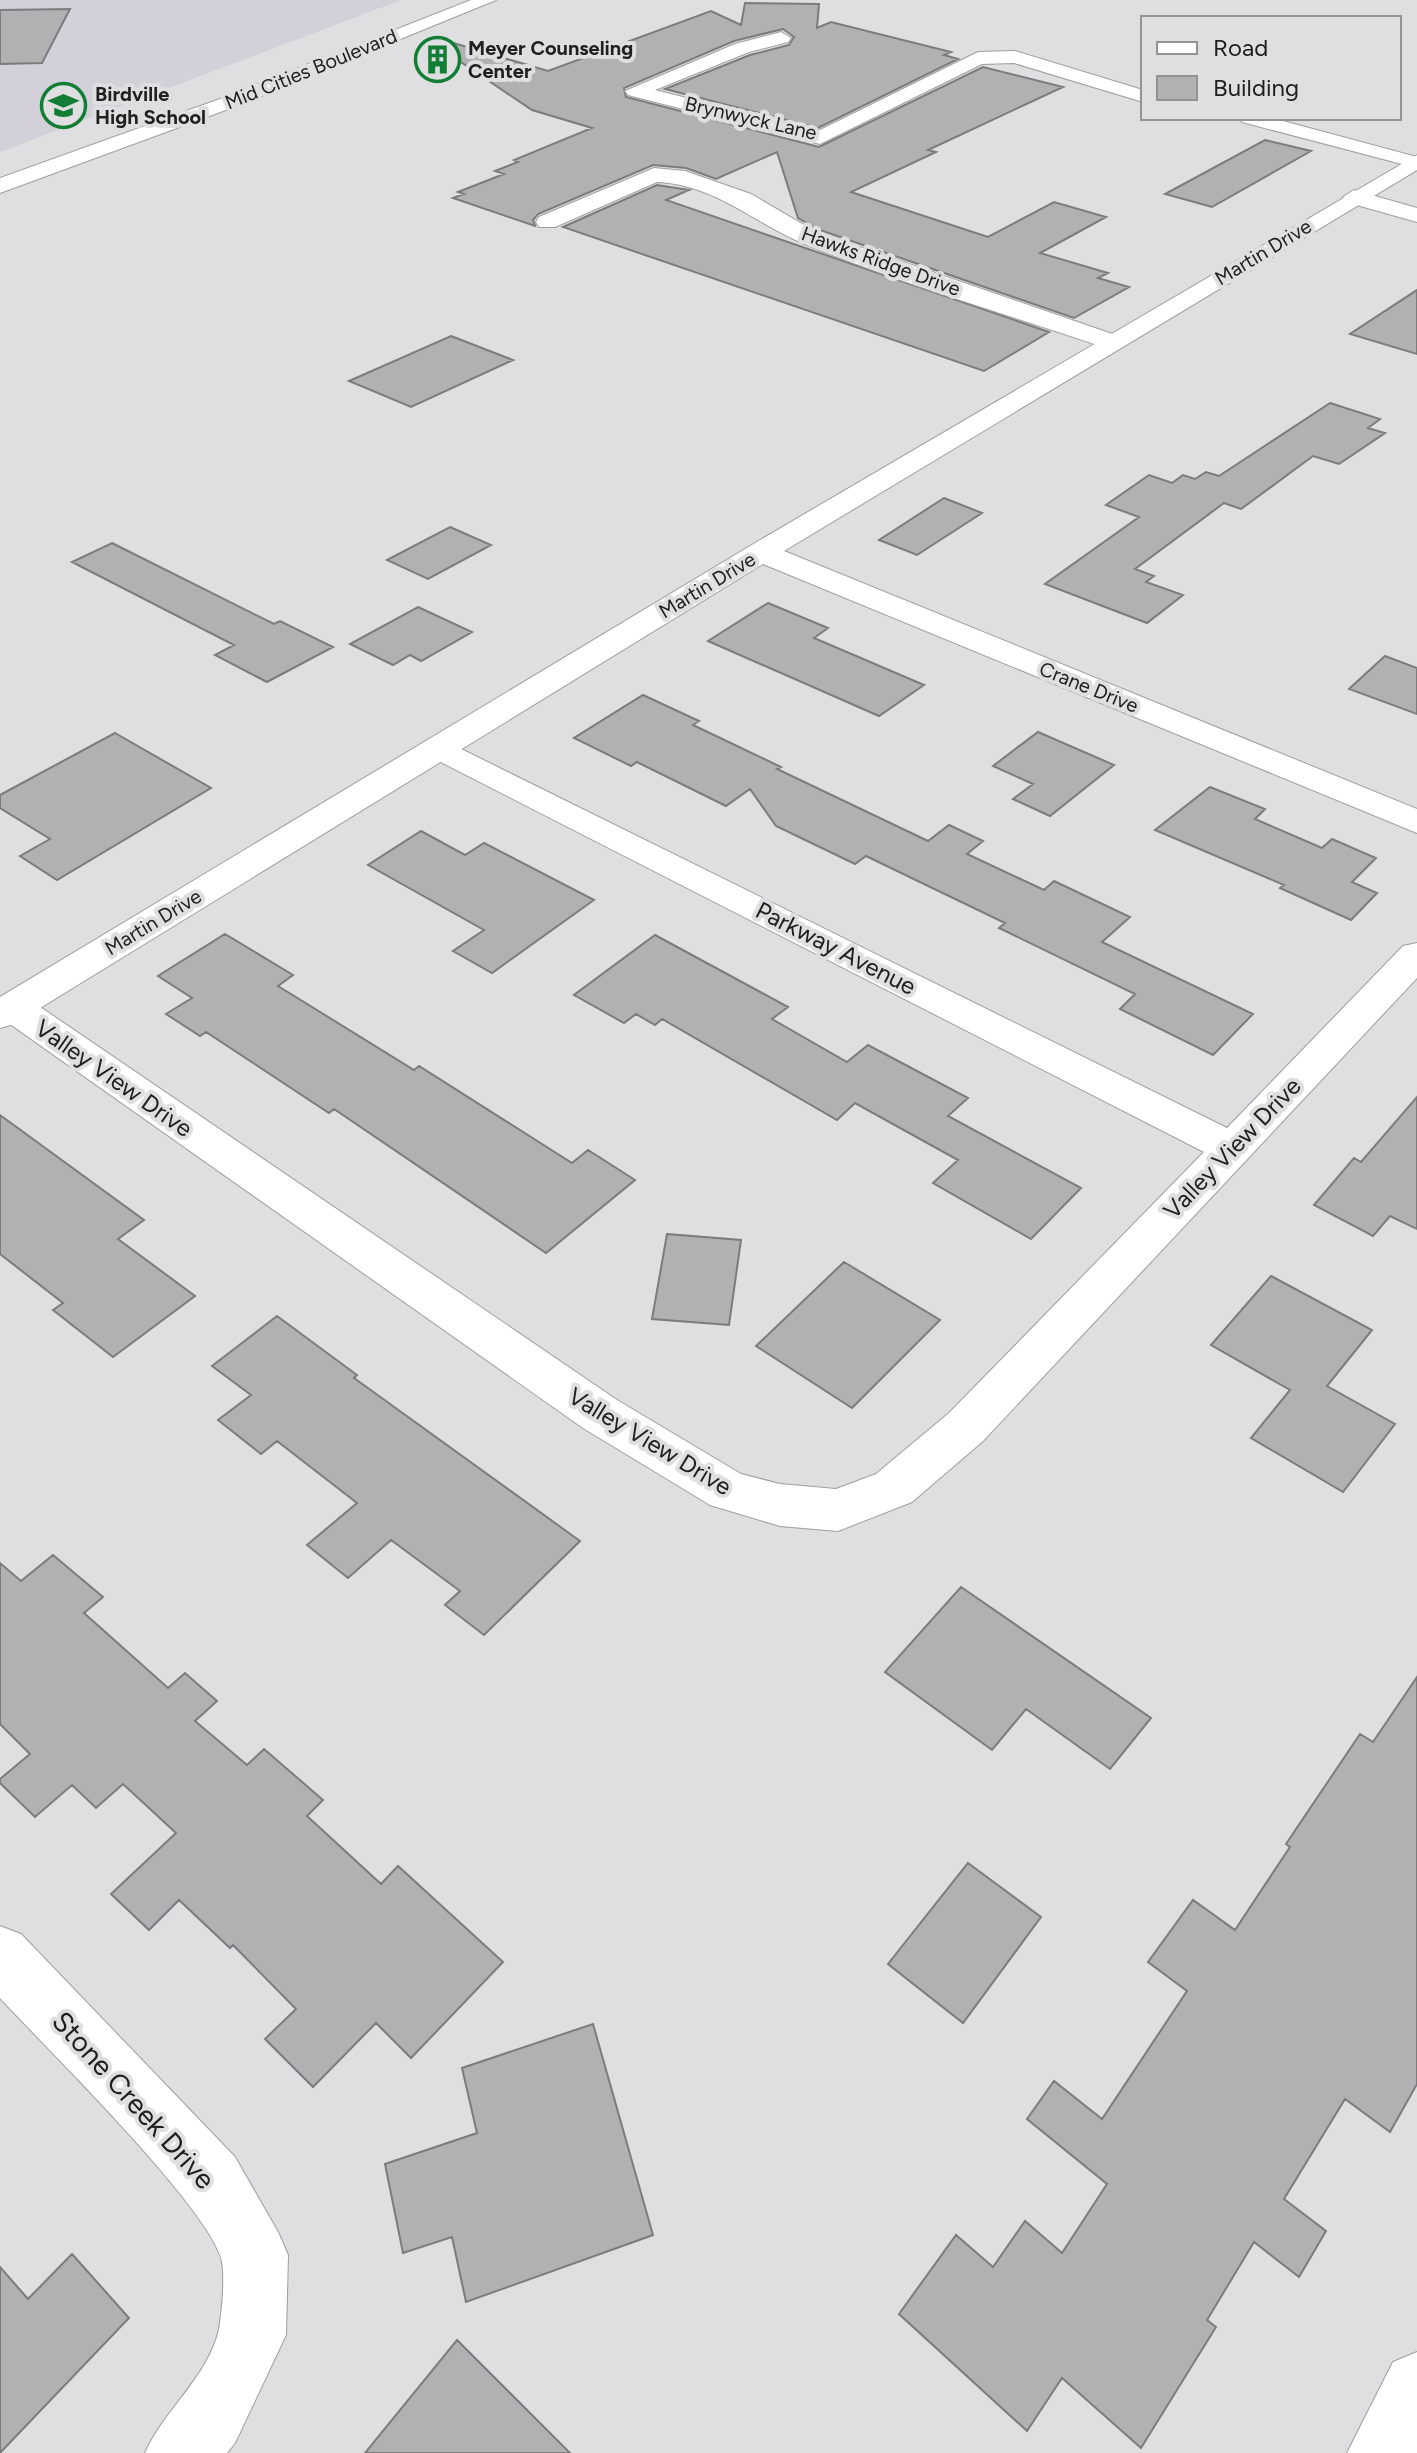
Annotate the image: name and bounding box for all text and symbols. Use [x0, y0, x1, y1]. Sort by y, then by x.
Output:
legend [1141, 16, 1401, 120]
street label: Mid Cities Boulevard [221, 23, 401, 115]
text: Road [1213, 33, 1268, 62]
building icon: Meyer Counseling Center [413, 36, 461, 84]
place label: Meyer Counseling Center [468, 36, 633, 83]
text: Building [1213, 73, 1299, 102]
school or university icon: Birdville High School [40, 81, 88, 129]
place label: Birdville High School [95, 82, 206, 129]
street label: Brynwyck Lane [683, 91, 819, 145]
street label: Martin Drive [1210, 214, 1316, 290]
street label: Hawks Ridge Drive [798, 221, 964, 301]
street label: Martin Drive [654, 547, 760, 623]
street label: Crane Drive [1036, 656, 1142, 718]
street label: Martin Drive [100, 884, 206, 960]
street label: Parkway Avenue [751, 895, 921, 1001]
street label: Valley View Drive [30, 1013, 198, 1143]
street label: Valley View Drive [1157, 1071, 1307, 1225]
street label: Valley View Drive [563, 1381, 737, 1501]
street label: Stone Creek Drive [45, 2004, 223, 2196]

